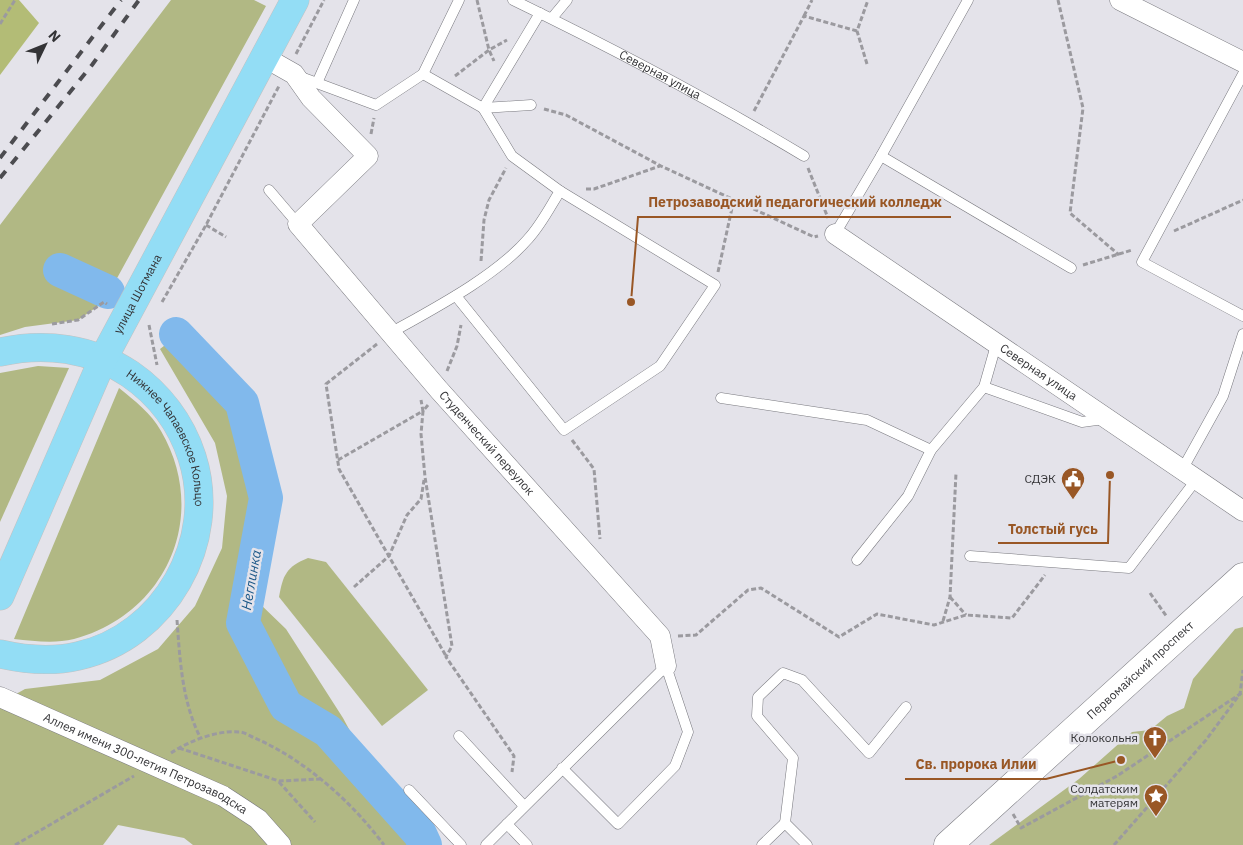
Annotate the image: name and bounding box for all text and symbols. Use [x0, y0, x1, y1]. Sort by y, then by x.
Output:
north arrow [20, 20, 70, 70]
text: N [44, 26, 65, 46]
street label: Северная улица [617, 47, 704, 103]
callout: Петрозаводский педагогический колледж [638, 188, 951, 217]
text: Петрозаводский педагогический колледж [648, 193, 942, 211]
street label: улица Шотмана [110, 251, 165, 336]
street label: Северная улица [997, 340, 1081, 404]
street label: Нижнее Чапаевское Кольцо [124, 366, 207, 507]
street label: Студенческий переулок [436, 387, 538, 498]
public building icon: СДЭК [1060, 466, 1086, 500]
place label: СДЭК [1024, 471, 1056, 486]
callout: Толстый гусь [998, 514, 1108, 543]
text: Толстый гусь [1008, 520, 1098, 538]
water label: Неглинка [237, 548, 265, 612]
street label: Первомайский проспект [1084, 617, 1197, 722]
street label: Аллея имени 300-летия Петрозаводска [41, 709, 251, 817]
church icon: Колокольня [1142, 725, 1168, 759]
place label: Колокольня [1071, 730, 1138, 745]
callout: Св. пророка Илии [905, 750, 1046, 779]
text: Св. пророка Илии [915, 755, 1037, 773]
place label: Солдатским матерям [1070, 781, 1138, 810]
place icon: Солдатским матерям [1143, 783, 1169, 817]

